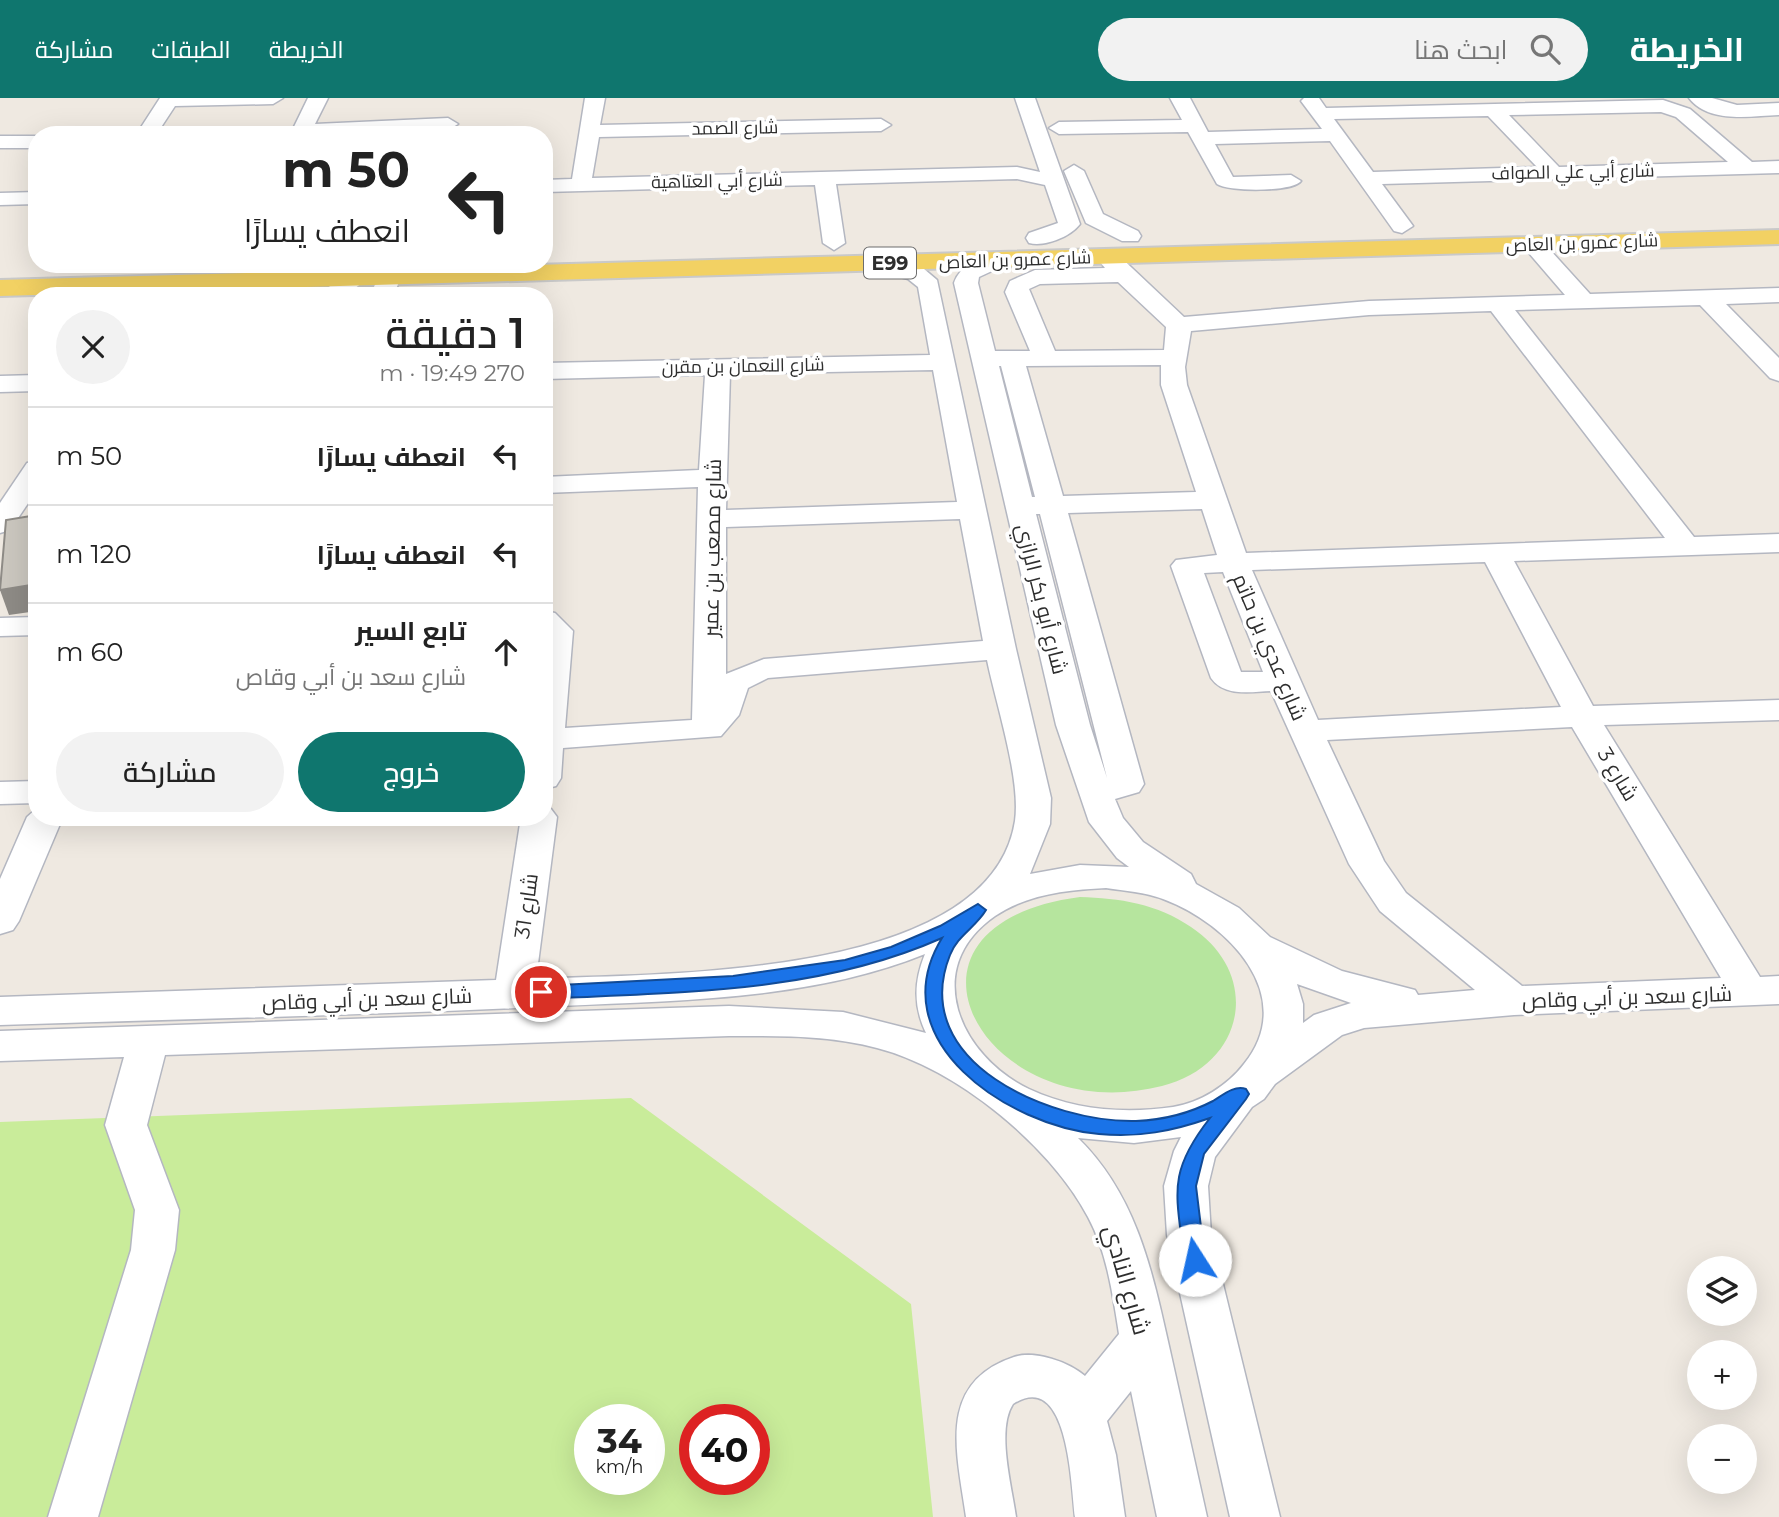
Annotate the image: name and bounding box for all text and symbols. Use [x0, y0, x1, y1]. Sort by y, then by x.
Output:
search box [1098, 18, 1588, 81]
text: الخريطة [1630, 29, 1744, 69]
icon: search [1526, 30, 1564, 68]
text: ابحث هنا [1414, 34, 1508, 66]
text: مشاركة [35, 35, 113, 64]
text: الطبقات [151, 35, 231, 64]
text: الخريطة [269, 35, 344, 64]
street label: شارع الصمد [692, 116, 778, 141]
text: 50 m [282, 140, 410, 199]
icon: left [434, 154, 525, 245]
street label: شارع أبي علي الصواف [1491, 160, 1655, 187]
street label: شارع أبي العتاهية [651, 169, 783, 196]
text: انعطف يسارًا [244, 211, 410, 250]
street label: شارع عمرو بن العاص [1505, 229, 1659, 258]
street label: شارع عمرو بن العاص [938, 246, 1092, 275]
road number: E99 [864, 248, 916, 279]
text: 1 دقيقة [386, 307, 525, 359]
button: close [56, 310, 130, 384]
street label: شارع النعمان بن مقرن [661, 354, 825, 379]
text: 270 m · 19:49 [379, 359, 525, 387]
icon: left [487, 437, 525, 475]
text: 50 m [56, 440, 122, 472]
text: انعطف يسارًا [317, 441, 466, 473]
street label: شارع مصعب بن عمير [698, 459, 728, 638]
street label: شارع أبو بكر الرازي [1007, 521, 1073, 678]
icon: left [487, 535, 525, 573]
text: 120 m [56, 538, 132, 570]
text: انعطف يسارًا [317, 539, 466, 571]
street label: شارع عدي بن حاتم [1224, 570, 1312, 726]
text: تابع السير [355, 615, 466, 647]
icon: ahead [487, 633, 525, 671]
text: 60 m [56, 636, 123, 668]
text: شارع سعد بن أبي وقاص [236, 663, 466, 691]
button: مشاركة [56, 732, 284, 812]
button: خروج [298, 732, 525, 812]
street label: شارع 3 [1591, 743, 1644, 806]
street label: شارع 31 [509, 872, 545, 941]
pin [511, 962, 571, 1022]
icon: arrive [522, 973, 560, 1011]
street label: شارع سعد بن أبي وقاص [1522, 981, 1733, 1017]
street label: شارع سعد بن أبي وقاص [262, 983, 473, 1019]
street label: شارع النادي [1094, 1222, 1157, 1339]
position arrow [1158, 1223, 1232, 1297]
map controls [1687, 1256, 1757, 1494]
button: layers [1687, 1256, 1757, 1326]
button: + [1687, 1340, 1757, 1410]
speed limit sign: 40 [679, 1404, 770, 1495]
text: 34 [597, 1419, 642, 1462]
button: − [1687, 1424, 1757, 1494]
text: km/h [595, 1456, 644, 1478]

